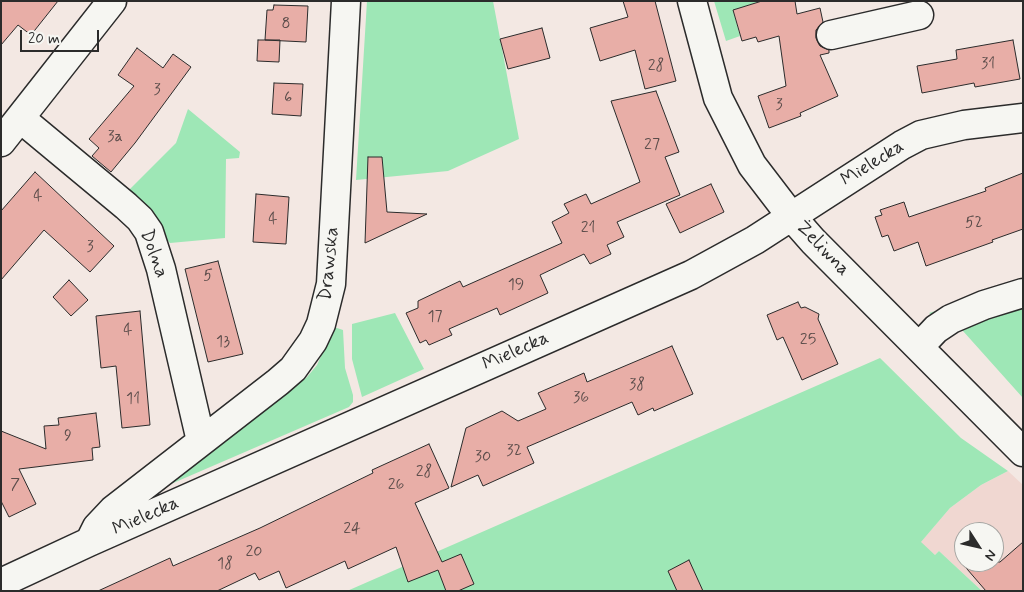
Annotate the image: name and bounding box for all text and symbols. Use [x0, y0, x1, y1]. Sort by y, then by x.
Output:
house number: 8 [281, 15, 291, 35]
scale bar [22, 20, 101, 52]
text: 20 m [28, 29, 60, 49]
house number: 31 [981, 55, 995, 75]
house number: 28 [648, 57, 664, 77]
house number: 3 [153, 81, 161, 101]
house number: 6 [284, 89, 292, 109]
house number: 3 [775, 96, 783, 116]
house number: 3a [107, 128, 123, 148]
house number: 27 [644, 136, 660, 156]
street label: Mielecka [837, 136, 909, 192]
house number: 4 [33, 187, 43, 207]
house number: 4 [268, 210, 278, 230]
house number: 52 [965, 214, 983, 234]
street label: Żeliwna [790, 216, 854, 282]
house number: 21 [581, 219, 595, 239]
street label: Drawska [315, 226, 345, 302]
street label: Dolna [134, 227, 172, 281]
house number: 3 [86, 238, 94, 258]
house number: 5 [203, 267, 213, 287]
house number: 19 [508, 276, 524, 296]
house number: 17 [427, 308, 443, 328]
house number: 4 [123, 321, 133, 341]
street label: Mielecka [479, 327, 553, 377]
house number: 25 [800, 331, 816, 351]
house number: 13 [216, 333, 230, 353]
house number: 38 [629, 376, 645, 396]
house number: 36 [573, 389, 589, 409]
house number: 11 [126, 390, 140, 410]
house number: 9 [64, 427, 72, 447]
house number: 32 [506, 442, 522, 462]
house number: 30 [475, 448, 491, 468]
house number: 28 [416, 463, 432, 483]
house number: 7 [10, 476, 20, 496]
house number: 26 [388, 476, 404, 496]
street label: Mielecka [109, 492, 183, 542]
house number: 24 [343, 520, 361, 540]
north arrow [954, 522, 1004, 572]
house number: 20 [246, 543, 262, 563]
text: N [980, 546, 1001, 564]
house number: 18 [217, 555, 233, 575]

